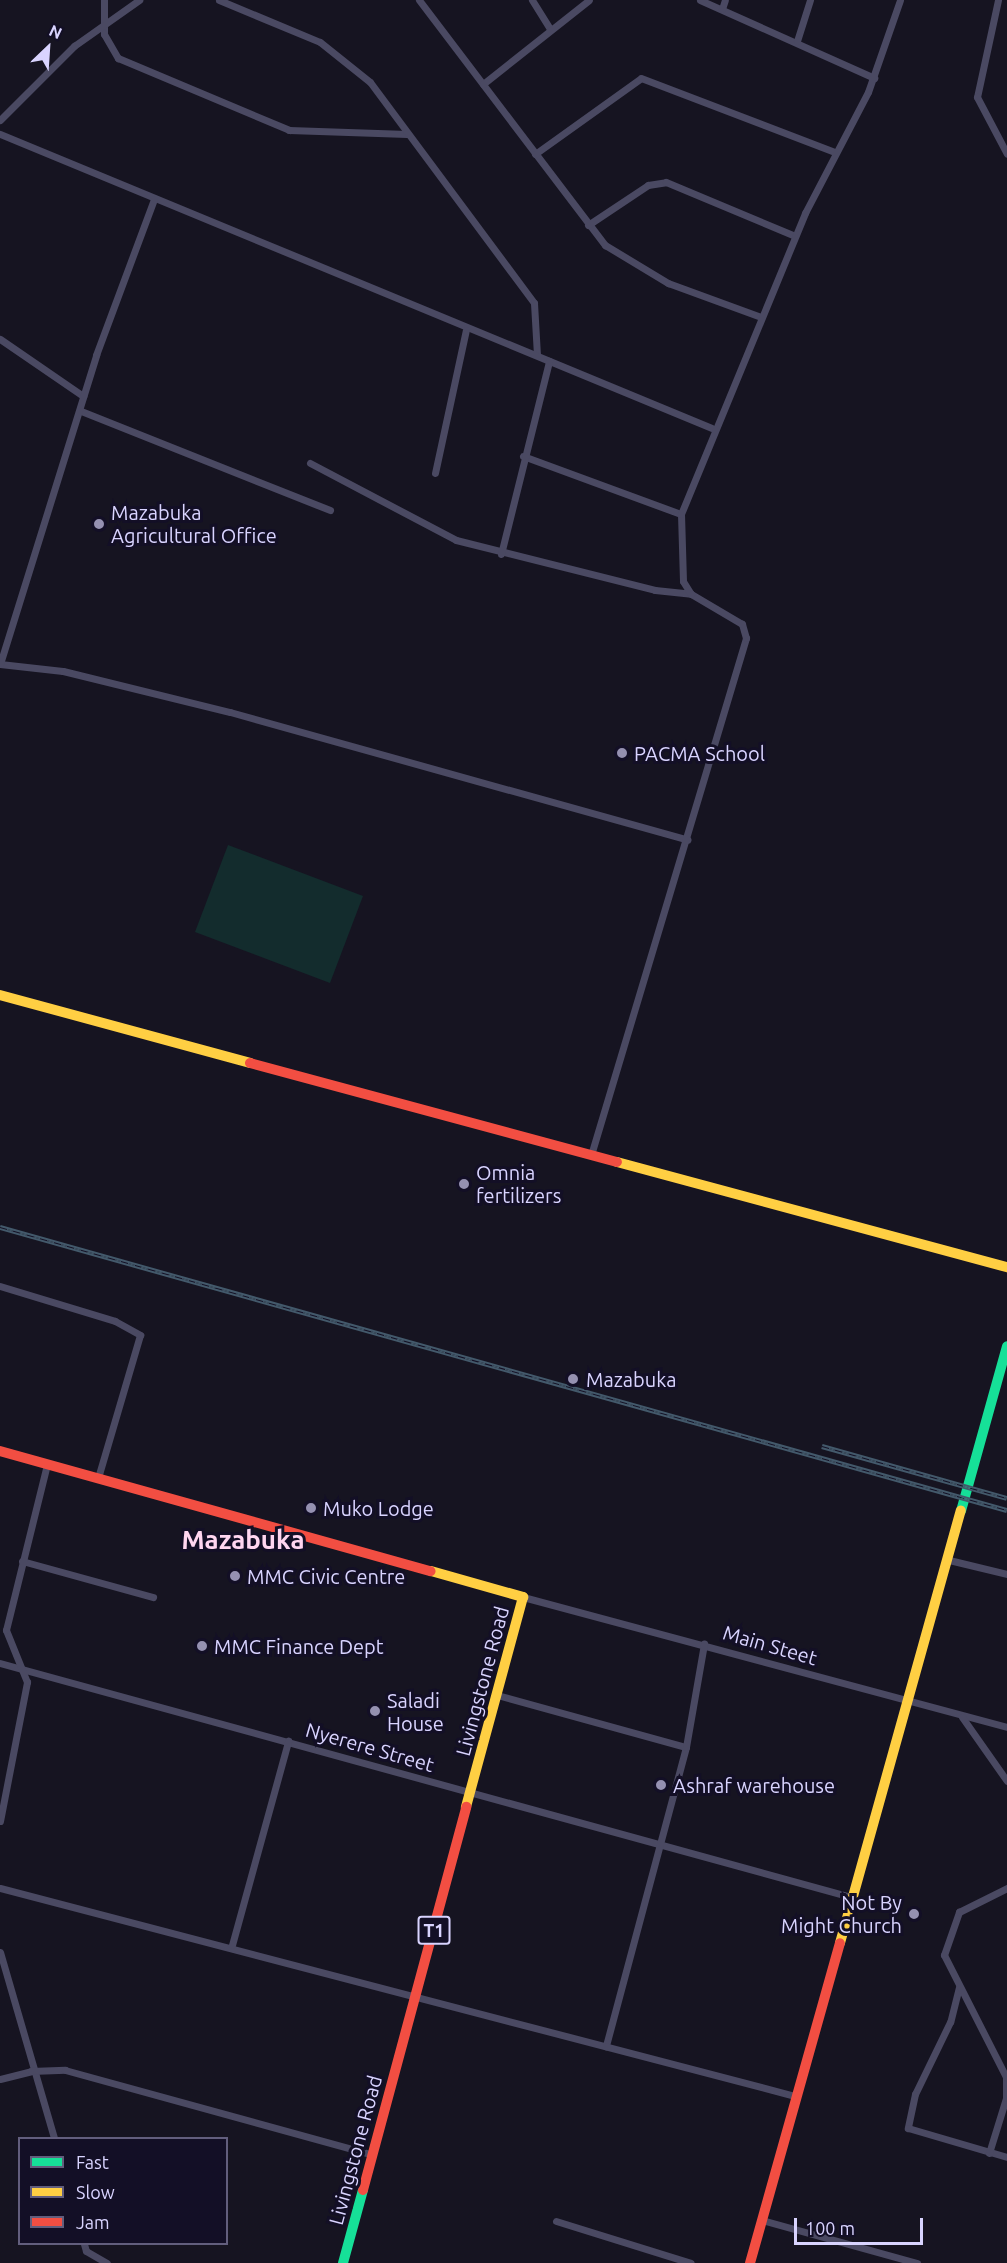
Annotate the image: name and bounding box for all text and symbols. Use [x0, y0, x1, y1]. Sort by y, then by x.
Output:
north arrow [18, 18, 78, 78]
text: N [46, 21, 65, 42]
place label: Mazabuka Agricultural Office [111, 500, 277, 547]
marker: Mazabuka Agricultural Office [92, 517, 106, 531]
place label: PACMA School [634, 741, 765, 765]
marker: PACMA School [615, 746, 629, 760]
place label: Omnia fertilizers [476, 1160, 561, 1207]
marker: Omnia fertilizers [457, 1177, 471, 1191]
place label: Mazabuka [586, 1367, 677, 1391]
marker: Mazabuka [564, 1370, 582, 1388]
place label: Muko Lodge [323, 1496, 434, 1520]
marker: Muko Lodge [304, 1501, 318, 1515]
district label: Mazabuka [181, 1524, 305, 1556]
place label: MMC Civic Centre [247, 1564, 405, 1588]
marker: MMC Civic Centre [228, 1569, 242, 1583]
street label: Livingstone Road [450, 1604, 514, 1758]
street label: Main Steet [720, 1620, 820, 1670]
place label: MMC Finance Dept [214, 1634, 384, 1658]
marker: MMC Finance Dept [195, 1639, 209, 1653]
place label: Saladi House [387, 1688, 444, 1735]
marker: Saladi House [368, 1704, 382, 1718]
street label: Nyerere Street [303, 1717, 437, 1777]
place label: Ashraf warehouse [673, 1773, 835, 1797]
marker: Ashraf warehouse [654, 1778, 668, 1792]
place label: Not By Might Church [781, 1890, 902, 1937]
marker: Not By Might Church [907, 1907, 921, 1921]
road number: T1 [418, 1915, 450, 1945]
street label: Livingstone Road [323, 2073, 387, 2227]
legend [18, 2137, 228, 2245]
text: Fast [76, 2152, 109, 2172]
text: Slow [76, 2182, 115, 2202]
scale bar [797, 2206, 926, 2244]
text: Jam [76, 2212, 110, 2232]
text: 100 m [805, 2218, 855, 2238]

